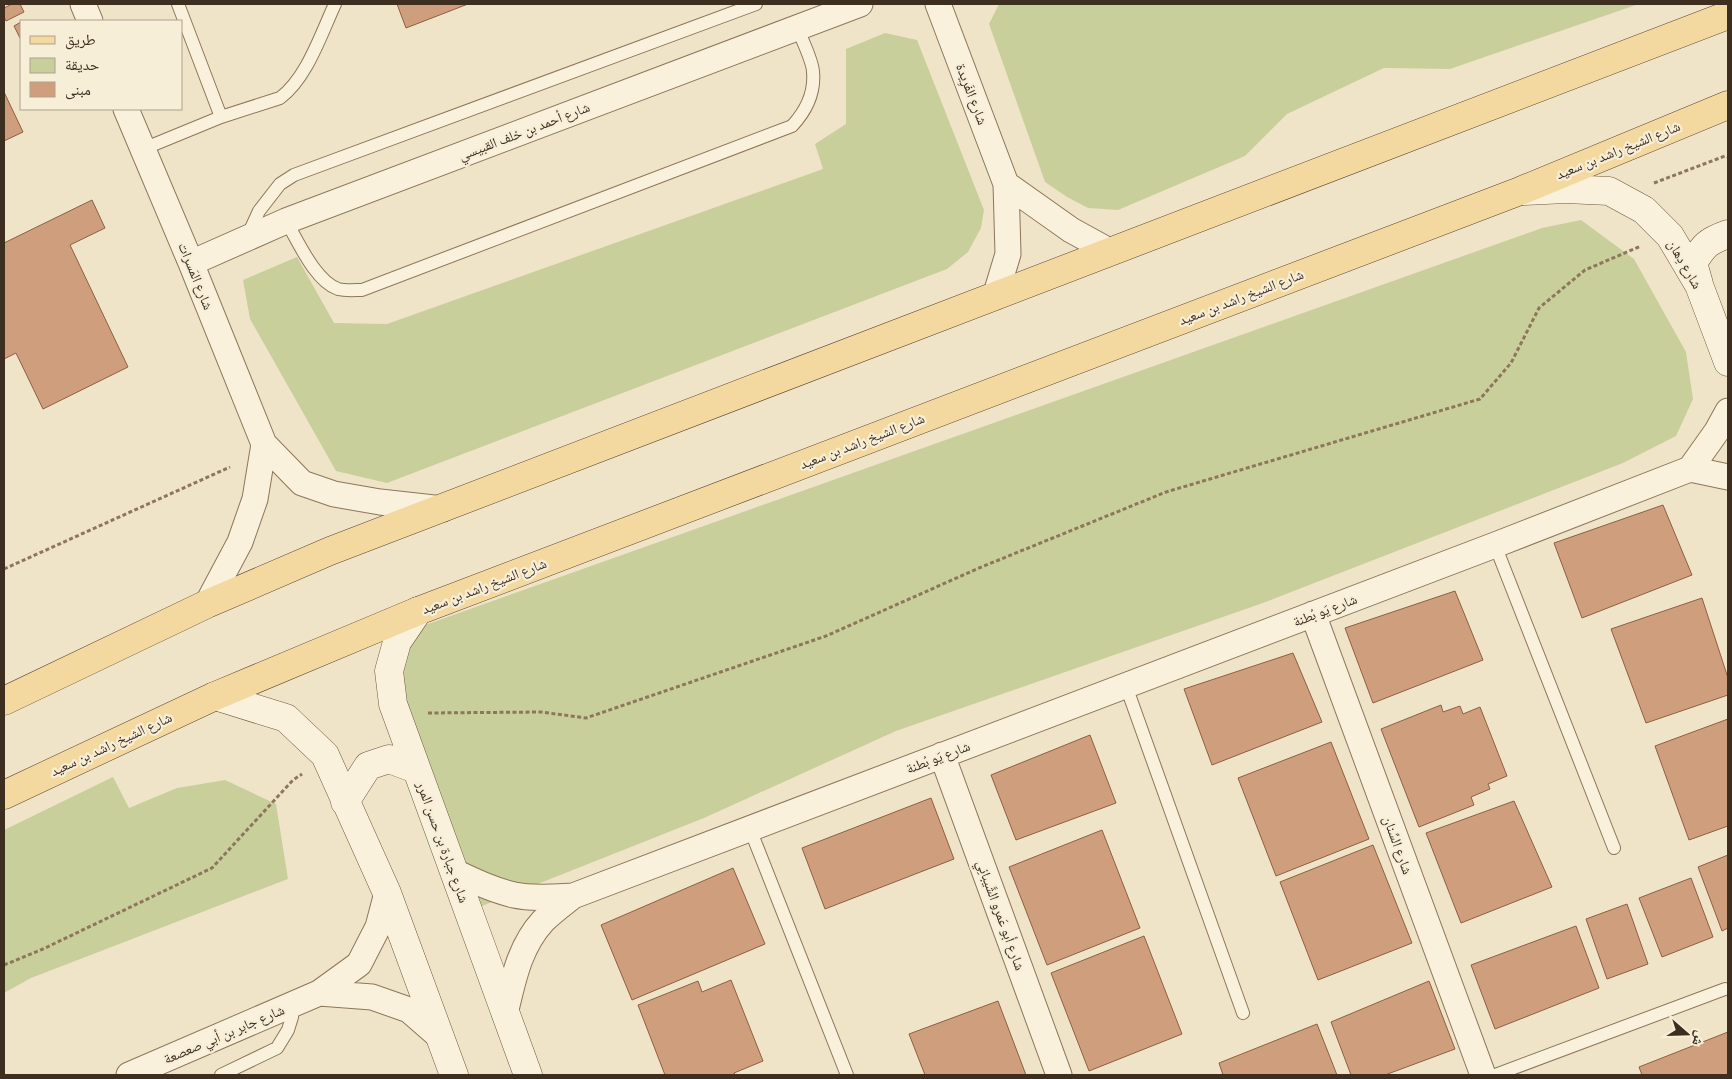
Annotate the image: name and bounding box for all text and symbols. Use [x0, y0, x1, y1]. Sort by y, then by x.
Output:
legend [20, 20, 182, 110]
text: طريق [65, 29, 96, 55]
text: حديقة [65, 54, 100, 80]
street label: شارع الفَرِيدة [947, 60, 993, 129]
text: مبنى [65, 79, 91, 105]
street label: شارع أحمد بن خلف القبيسي [455, 97, 594, 169]
street label: شارع الشيخ راشد بن سعيد [1553, 116, 1685, 188]
street label: شارع دِهان [1659, 235, 1707, 295]
street label: شارع المَسرات [170, 239, 219, 314]
street label: شارع الشيخ راشد بن سعيد [1176, 264, 1308, 334]
street label: شارع الشيخ راشد بن سعيد [797, 408, 929, 478]
street label: شارع الشيخ راشد بن سعيد [419, 553, 551, 623]
street label: شارع يَو بُطنة [1290, 589, 1361, 635]
street label: شارع الشيخ راشد بن سعيد [47, 707, 177, 785]
street label: شارع يَو بُطنة [903, 736, 974, 782]
street label: شارع جبارة بن حسن المرر [408, 777, 474, 907]
street label: شارع السِّنان [1374, 813, 1418, 879]
street label: شارع أبو عَمرو الشَّيبانِي [968, 857, 1030, 974]
street label: شارع جابر بن أبي صعصعة [160, 999, 289, 1072]
north arrow [1662, 1009, 1712, 1059]
text: ش [1683, 1027, 1711, 1049]

